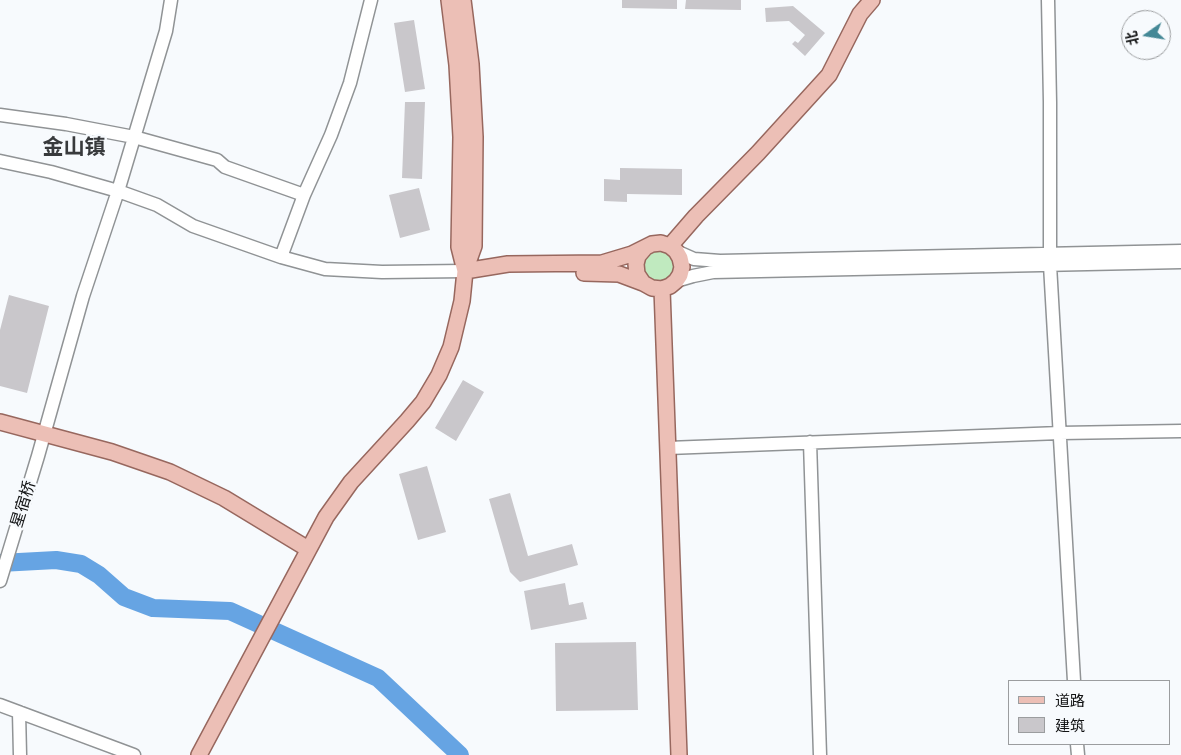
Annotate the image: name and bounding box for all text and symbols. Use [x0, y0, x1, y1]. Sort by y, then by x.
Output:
north arrow [1121, 10, 1171, 60]
text: 北 [1122, 30, 1142, 47]
district label: 金山镇 [43, 134, 105, 160]
street label: 星宿桥 [7, 478, 39, 530]
legend [1008, 680, 1171, 745]
text: 道路 [1055, 691, 1085, 709]
text: 建筑 [1055, 716, 1085, 734]

